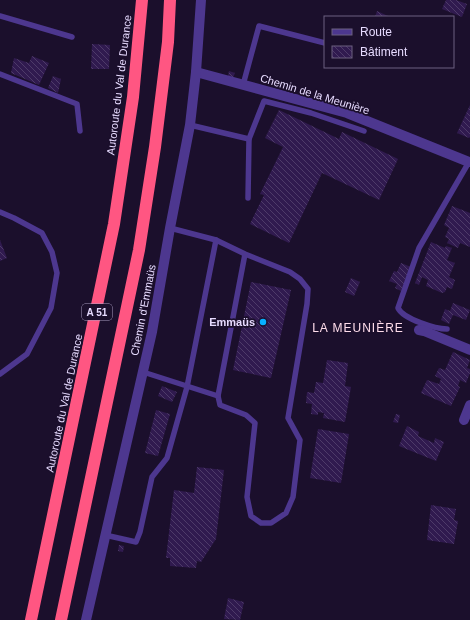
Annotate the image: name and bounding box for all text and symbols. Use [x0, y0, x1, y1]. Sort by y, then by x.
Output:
street label: Autoroute du Val de Durance [104, 14, 134, 156]
legend [324, 16, 454, 68]
text: Route [360, 25, 392, 39]
text: Bâtiment [360, 45, 408, 59]
street label: Chemin de la Meunière [259, 72, 371, 116]
street label: Chemin d'Emmaüs [128, 263, 158, 357]
road number: A 51 [82, 304, 112, 320]
place label: Emmaüs [209, 316, 255, 328]
marker: Emmaüs [258, 317, 268, 327]
district label: LA MEUNIÈRE [312, 320, 404, 335]
street label: Autoroute du Val de Durance [43, 333, 85, 473]

